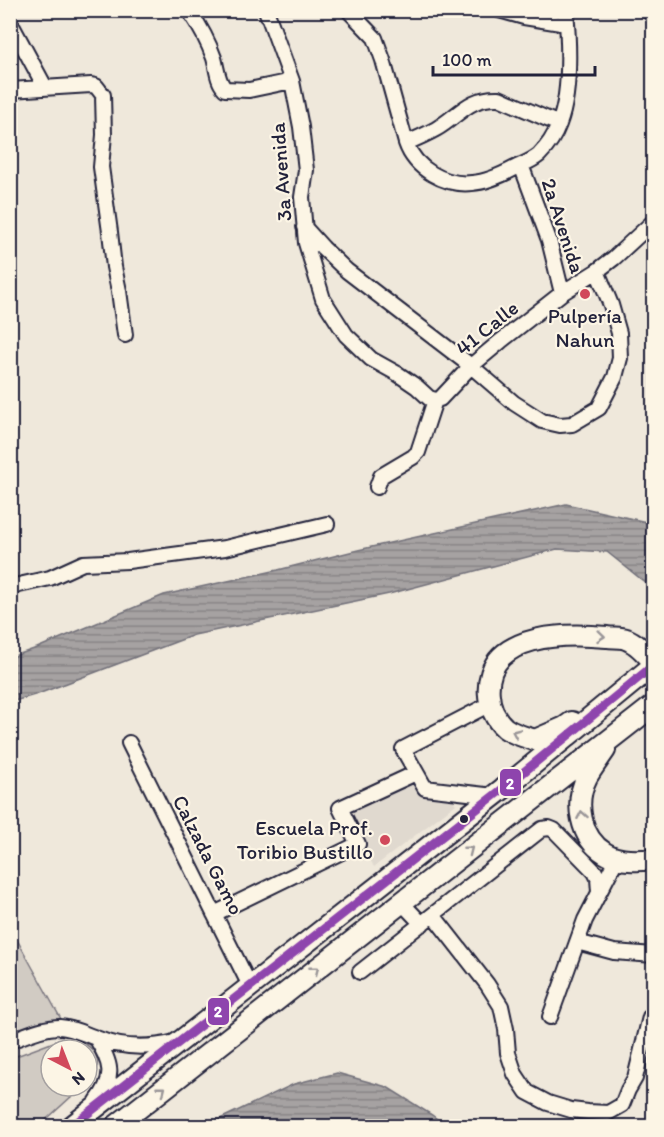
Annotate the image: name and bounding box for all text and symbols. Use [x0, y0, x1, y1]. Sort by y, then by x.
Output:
scale bar [433, 39, 595, 77]
text: 100 m [442, 49, 492, 71]
street label: 3a Avenida [265, 122, 296, 222]
street label: 2a Avenida [536, 175, 591, 277]
marker: Pulpería Nahun [578, 287, 592, 301]
street label: 41 Calle [450, 295, 523, 360]
place label: Pulpería Nahun [548, 303, 622, 352]
one-way arrow [597, 629, 606, 642]
one-way arrow [511, 728, 522, 740]
line badge: 2 [499, 768, 522, 797]
text: 2 [506, 774, 515, 793]
street label: Calzada Gamo [168, 791, 249, 919]
one-way arrow [576, 810, 589, 820]
unlabelled marker [458, 813, 470, 825]
place label: Escuela Prof. Toribio Bustillo [237, 815, 373, 864]
marker: Escuela Prof. Toribio Bustillo [378, 833, 392, 847]
one-way arrow [462, 847, 473, 858]
one-way arrow [309, 967, 320, 978]
line badge: 2 [207, 997, 230, 1026]
text: 2 [214, 1002, 223, 1021]
north arrow [39, 1038, 99, 1098]
text: N [68, 1068, 89, 1089]
one-way arrow [155, 1087, 166, 1098]

